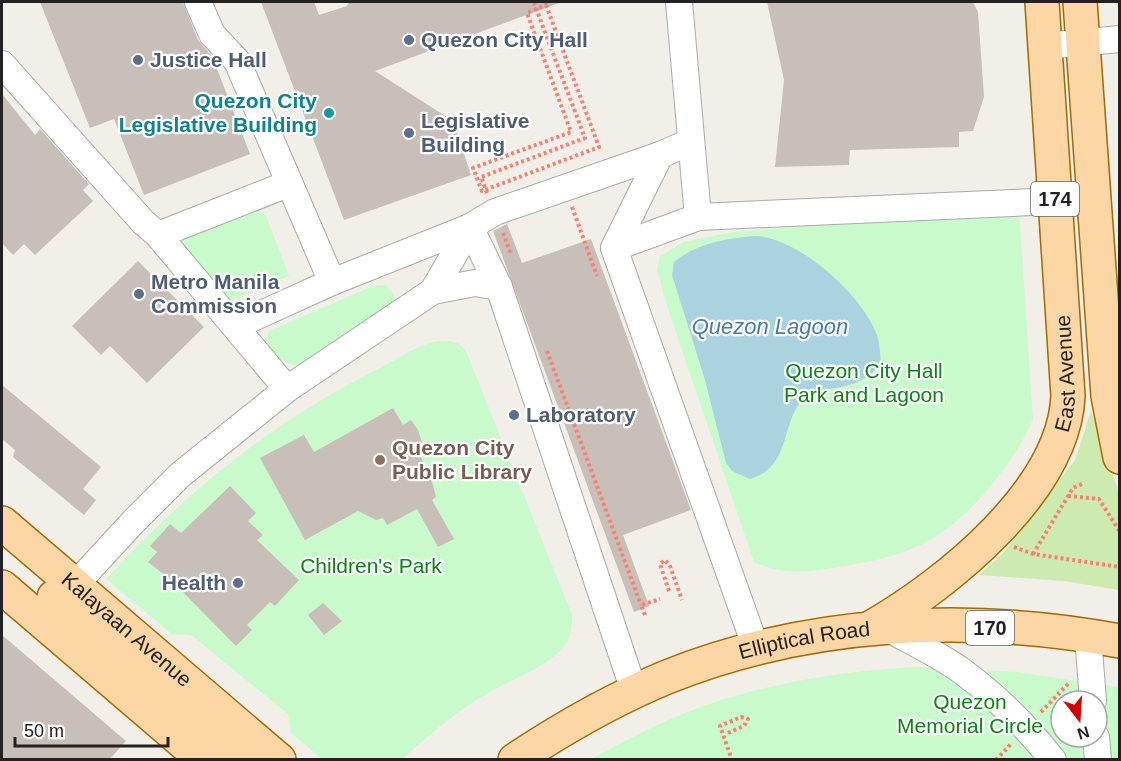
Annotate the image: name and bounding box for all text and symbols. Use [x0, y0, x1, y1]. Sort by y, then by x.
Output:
place label: Quezon City Hall [421, 28, 588, 51]
marker: Quezon City Hall [402, 33, 416, 47]
place label: Justice Hall [150, 48, 267, 71]
marker: Justice Hall [131, 53, 145, 67]
place label: Quezon City Legislative Building [119, 89, 317, 136]
marker: Quezon City Legislative Building [322, 106, 336, 120]
place label: Legislative Building [421, 109, 530, 156]
marker: Legislative Building [402, 126, 416, 140]
road number: 174 [1031, 182, 1079, 216]
place label: Metro Manila Commission [151, 270, 280, 317]
marker: Metro Manila Commission [132, 287, 146, 301]
water label: Quezon Lagoon [692, 314, 848, 339]
street label: East Avenue [1050, 314, 1079, 435]
park label: Quezon City Hall Park and Lagoon [784, 359, 944, 406]
place label: Laboratory [526, 403, 636, 426]
marker: Laboratory [507, 408, 521, 422]
place label: Quezon City Public Library [392, 436, 532, 483]
marker: Quezon City Public Library [373, 453, 387, 467]
park label: Children's Park [300, 554, 442, 577]
street label: Kalayaan Avenue [57, 567, 196, 691]
place label: Health [162, 571, 226, 594]
marker: Health [231, 576, 245, 590]
road number: 170 [966, 611, 1014, 645]
street label: Elliptical Road [736, 617, 871, 663]
north arrow [1049, 689, 1109, 749]
park label: Quezon Memorial Circle [897, 690, 1043, 737]
scale bar [15, 710, 168, 748]
text: 50 m [24, 721, 64, 741]
text: N [1075, 723, 1091, 743]

